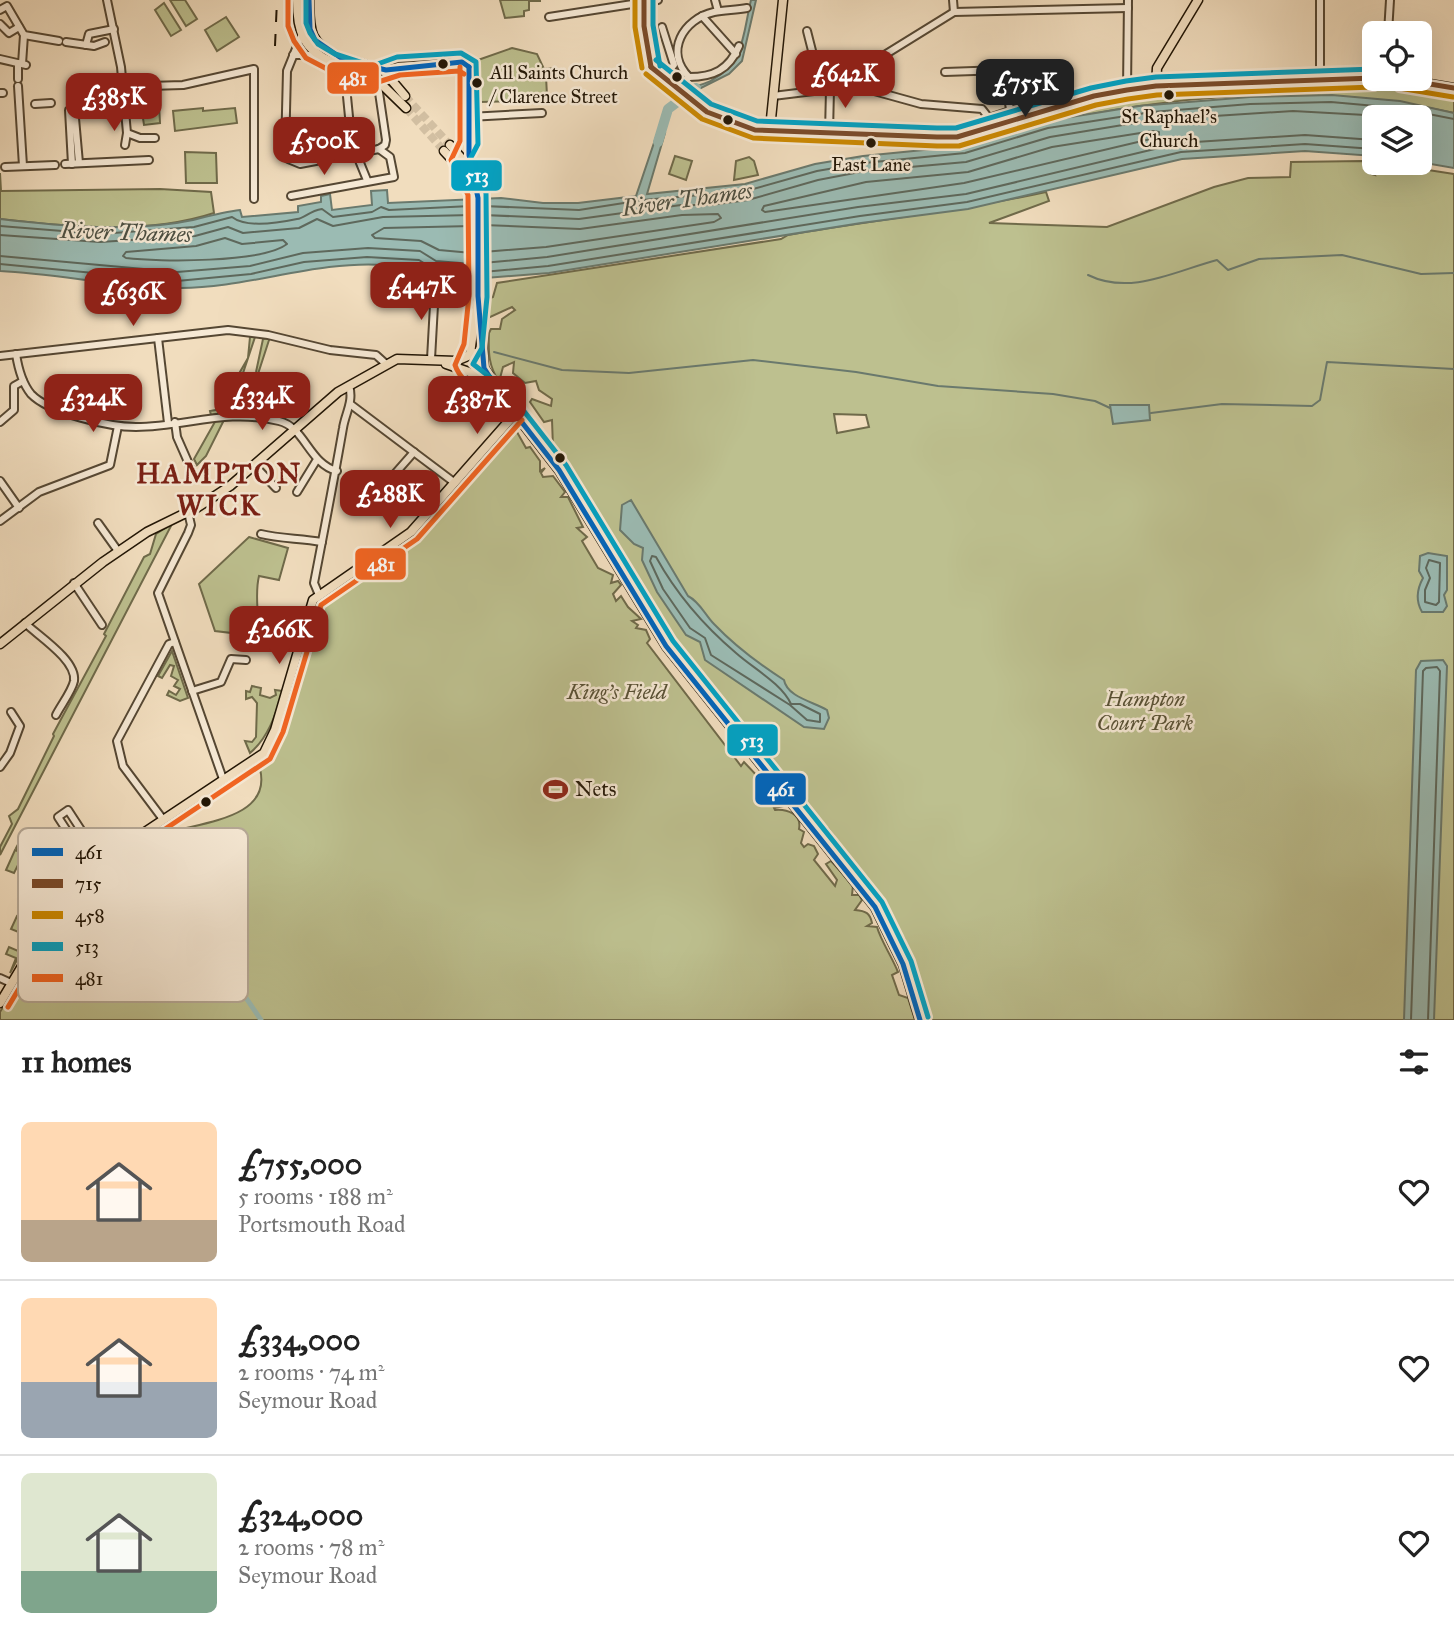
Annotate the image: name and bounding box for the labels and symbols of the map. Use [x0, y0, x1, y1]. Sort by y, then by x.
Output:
pin: £642K [796, 50, 894, 110]
unlabelled marker [436, 57, 450, 71]
pin: £755K [976, 60, 1074, 119]
line badge: 481 [326, 61, 380, 95]
place label: All Saints Church / Clarence Street [488, 61, 629, 108]
text: 481 [339, 67, 368, 91]
unlabelled marker [670, 70, 684, 84]
pin: £385K [65, 74, 163, 133]
marker: All Saints Church / Clarence Street [470, 76, 484, 90]
marker: St Raphael's Church [1162, 88, 1176, 102]
place label: St Raphael's Church [1121, 105, 1217, 152]
unlabelled marker [721, 113, 735, 127]
pin: £500K [275, 118, 373, 177]
marker: East Lane [864, 136, 878, 150]
place label: East Lane [831, 153, 911, 176]
line badge: 513 [450, 159, 503, 192]
text: 513 [465, 164, 489, 188]
water label: River Thames [619, 176, 754, 222]
water label: River Thames [59, 216, 193, 248]
pin: £447K [372, 262, 470, 322]
pin: £636K [84, 268, 182, 328]
pin: £334K [213, 372, 311, 432]
pin: £324K [44, 374, 142, 434]
pin: £387K [428, 376, 526, 436]
unlabelled marker [553, 451, 567, 465]
district label: HAMPTON WICK [136, 456, 302, 523]
pin: £288K [341, 470, 439, 530]
line badge: 481 [354, 547, 407, 581]
text: 481 [367, 553, 396, 577]
pin: £266K [230, 606, 328, 666]
park label: King's Field [566, 679, 669, 705]
park label: Hampton Court Park [1097, 686, 1194, 736]
line badge: 513 [726, 723, 779, 757]
text: 513 [740, 729, 764, 753]
line badge: 461 [754, 772, 807, 806]
sports icon: Nets [541, 775, 569, 803]
place label: Nets [575, 776, 616, 802]
text: 461 [767, 778, 795, 802]
unlabelled marker [199, 795, 213, 809]
legend [18, 828, 248, 1002]
text: 461 [75, 841, 103, 864]
text: 715 [75, 872, 102, 895]
text: 458 [75, 904, 105, 927]
text: 513 [75, 935, 99, 958]
text: 481 [75, 967, 103, 990]

